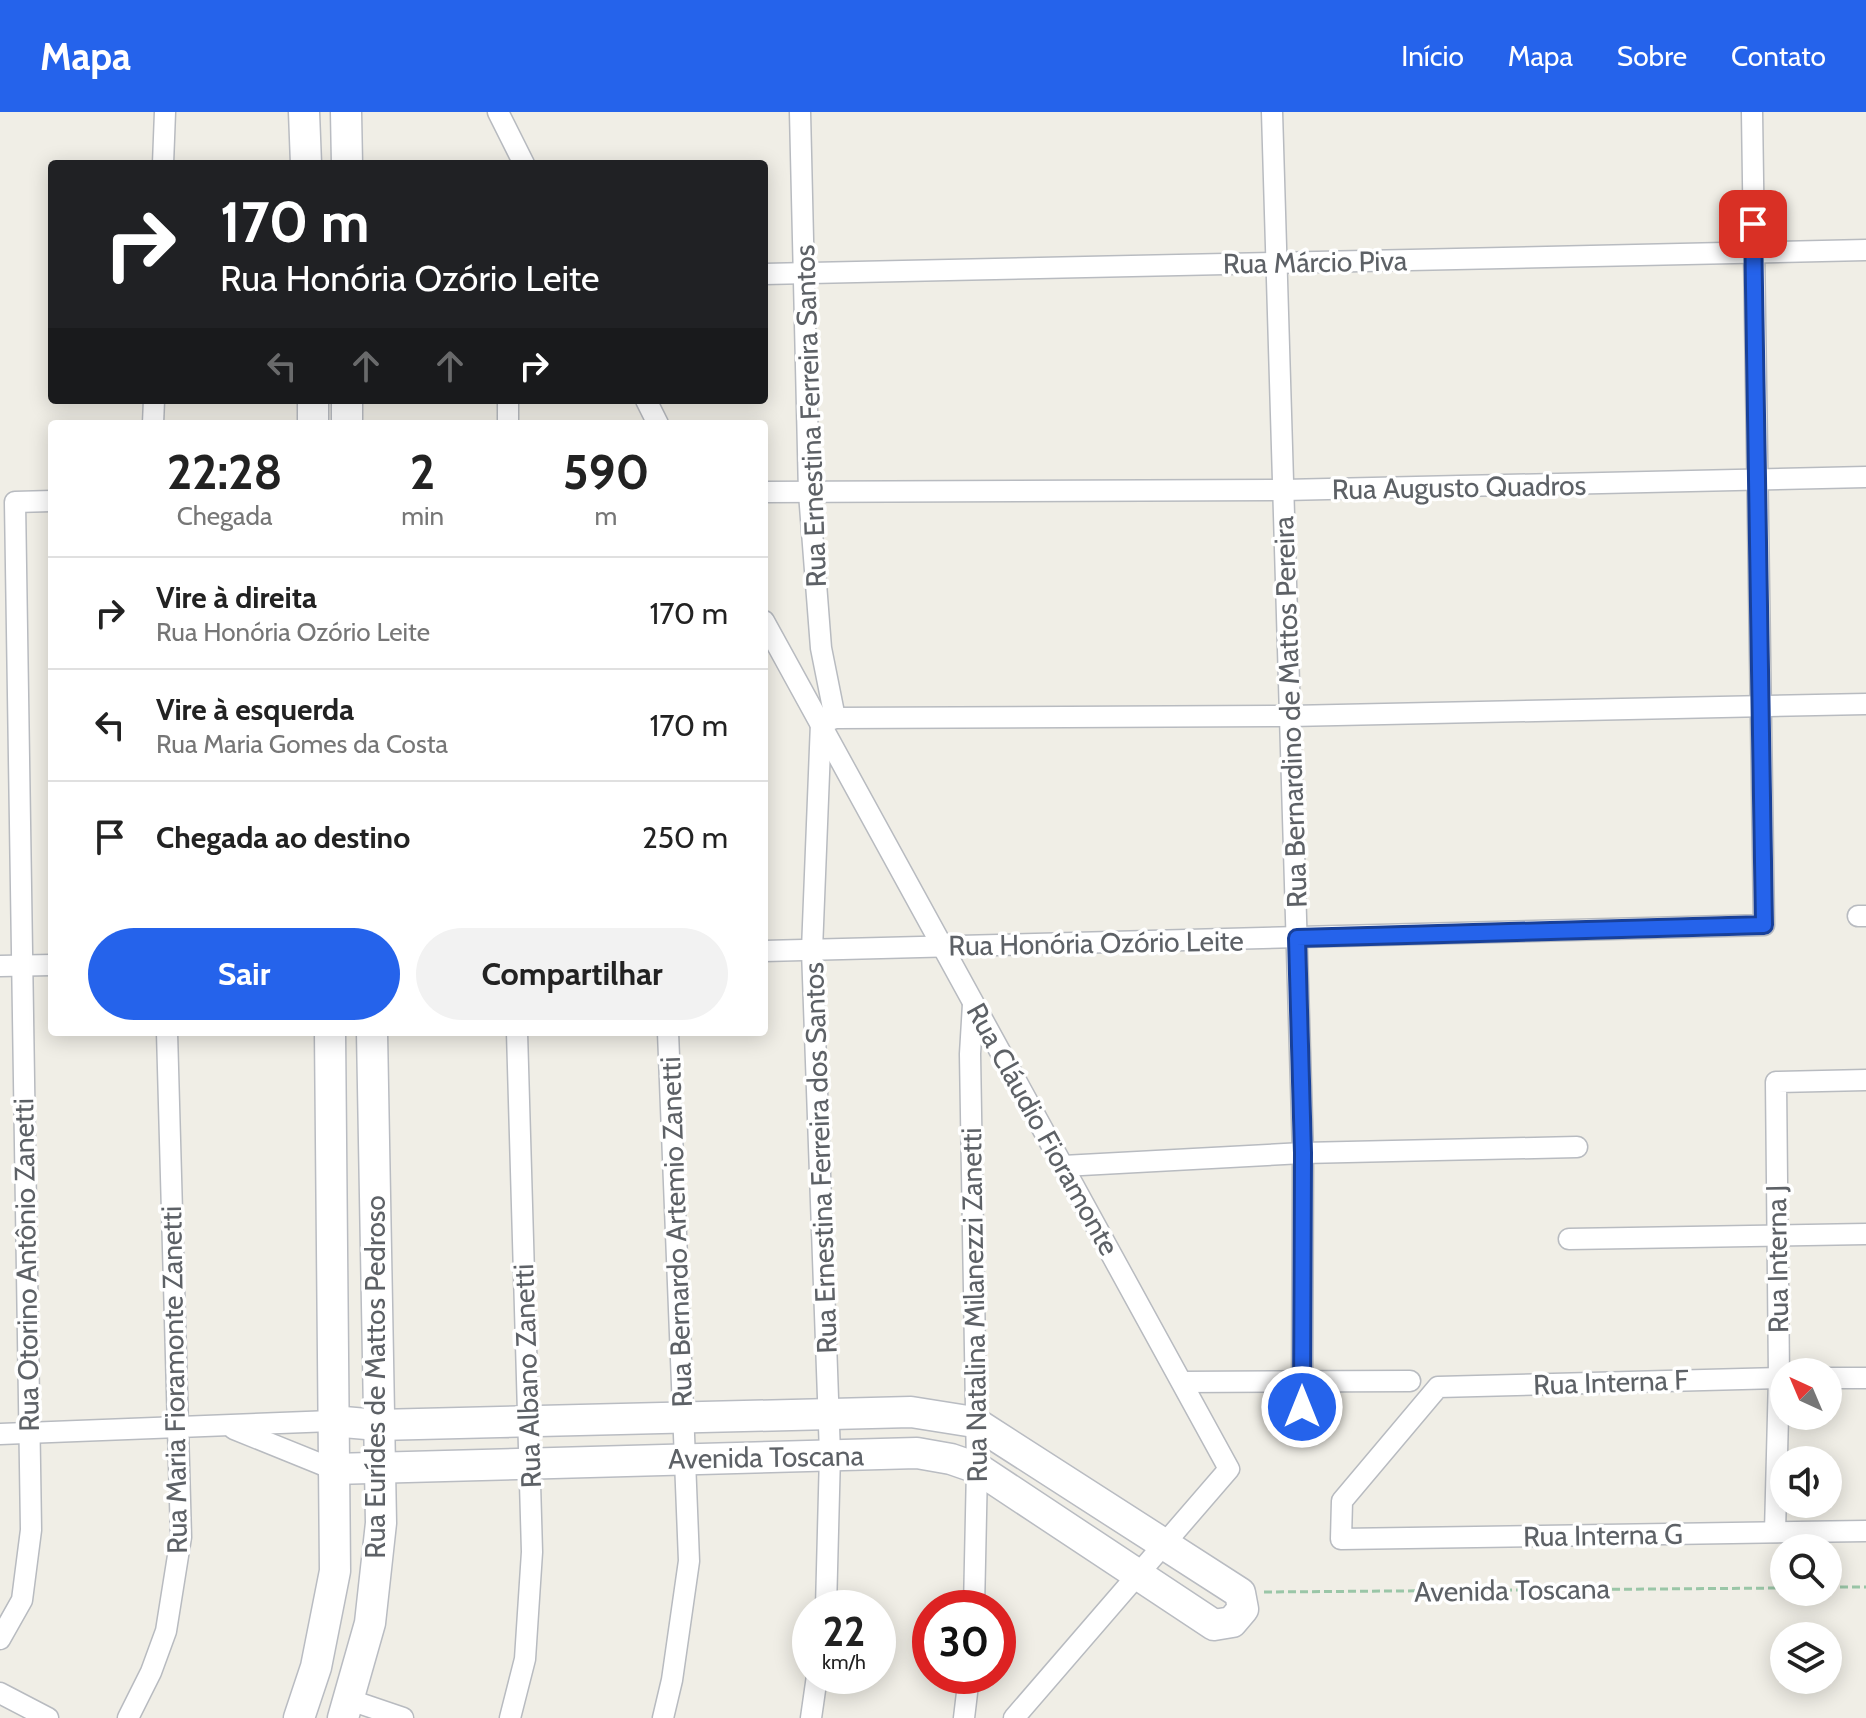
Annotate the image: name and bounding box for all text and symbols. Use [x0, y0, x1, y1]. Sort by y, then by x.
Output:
text: Mapa [40, 33, 131, 80]
text: Início [1401, 39, 1464, 73]
text: Mapa [1508, 39, 1573, 73]
text: Sobre [1617, 39, 1687, 73]
text: Contato [1731, 39, 1826, 73]
text: 170 m [220, 188, 370, 256]
pin [1719, 190, 1787, 258]
icon: right [88, 192, 192, 296]
icon: arrive [1731, 202, 1775, 246]
street label: Rua Márcio Piva [1222, 243, 1408, 281]
street label: Rua Ernestina Ferreira Santos [787, 244, 833, 588]
text: Rua Honória Ozório Leite [220, 256, 599, 300]
icon: left [260, 344, 304, 388]
icon: ahead [344, 344, 388, 388]
icon: ahead [428, 344, 472, 388]
icon: right [512, 344, 556, 388]
text: 22:28 [167, 443, 282, 501]
text: 2 [410, 443, 435, 501]
text: 590 [563, 443, 649, 501]
street label: Rua Augusto Quadros [1332, 468, 1586, 506]
text: Chegada [177, 500, 272, 532]
text: min [401, 500, 444, 532]
text: m [595, 500, 617, 532]
street label: Rua Bernardino de Mattos Pereira [1266, 515, 1314, 909]
text: Vire à direita [156, 579, 317, 616]
icon: right [88, 591, 132, 635]
text: 170 m [649, 595, 728, 632]
text: Rua Honória Ozório Leite [156, 616, 430, 648]
text: Vire à esquerda [156, 691, 354, 728]
icon: left [88, 703, 132, 747]
text: 170 m [649, 707, 728, 744]
text: Rua Maria Gomes da Costa [156, 728, 448, 760]
icon: arrive [88, 815, 132, 859]
text: Chegada ao destino [156, 819, 410, 856]
text: 250 m [642, 819, 728, 856]
street label: Rua Honória Ozório Leite [948, 923, 1244, 963]
button: Sair [88, 928, 400, 1020]
button: Compartilhar [416, 928, 728, 1020]
street label: Rua Ernestina Ferreira dos Santos [796, 962, 844, 1354]
street label: Rua Cláudio Fioramonte [960, 997, 1126, 1261]
street label: Rua Bernardo Artemio Zanetti [653, 1056, 699, 1408]
street label: Rua Otorino Antônio Zanetti [6, 1098, 46, 1432]
street label: Rua Natalina Milanezzi Zanetti [954, 1127, 994, 1483]
street label: Rua Interna J [1759, 1185, 1795, 1333]
street label: Rua Eurídes de Mattos Pedroso [358, 1195, 392, 1559]
street label: Rua Maria Fioramonte Zanetti [154, 1206, 194, 1554]
street label: Rua Albano Zanetti [506, 1263, 548, 1489]
north arrow [1770, 1358, 1842, 1430]
map controls [1770, 1358, 1842, 1694]
street label: Rua Interna F [1533, 1362, 1690, 1402]
position arrow [1260, 1365, 1344, 1449]
street label: Avenida Toscana [668, 1438, 865, 1476]
button: sound [1770, 1446, 1842, 1518]
street label: Rua Interna G [1523, 1517, 1683, 1553]
button: search [1770, 1534, 1842, 1606]
street label: Avenida Toscana [1414, 1571, 1611, 1609]
speed limit sign: 30 [912, 1590, 1016, 1694]
text: 22 [823, 1607, 865, 1656]
button: layers [1770, 1622, 1842, 1694]
text: km/h [822, 1650, 866, 1674]

